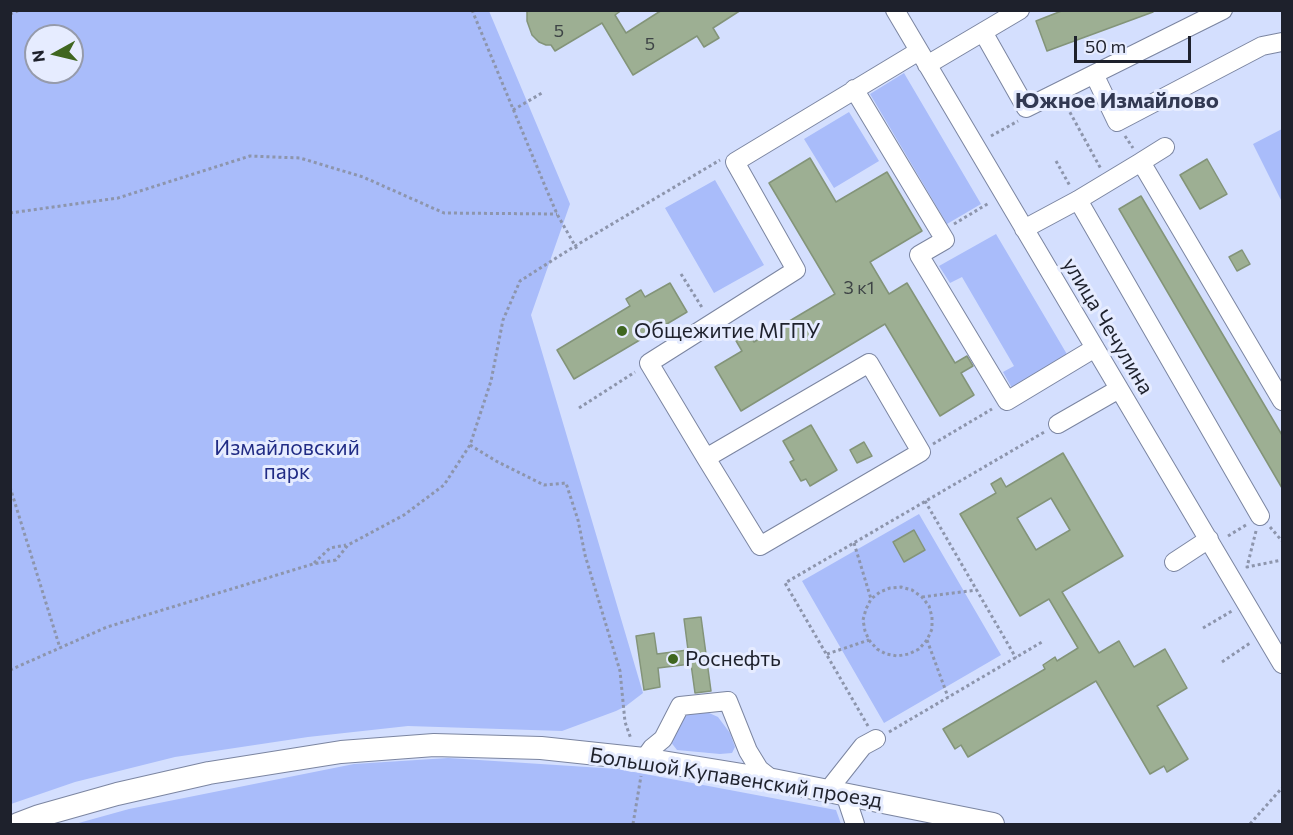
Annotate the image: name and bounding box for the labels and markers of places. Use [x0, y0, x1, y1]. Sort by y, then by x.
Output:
place label: Общежитие МГПУ [634, 318, 820, 344]
marker: Общежитие МГПУ [615, 324, 629, 338]
place label: Роснефть [685, 646, 781, 672]
marker: Роснефть [666, 652, 680, 666]

